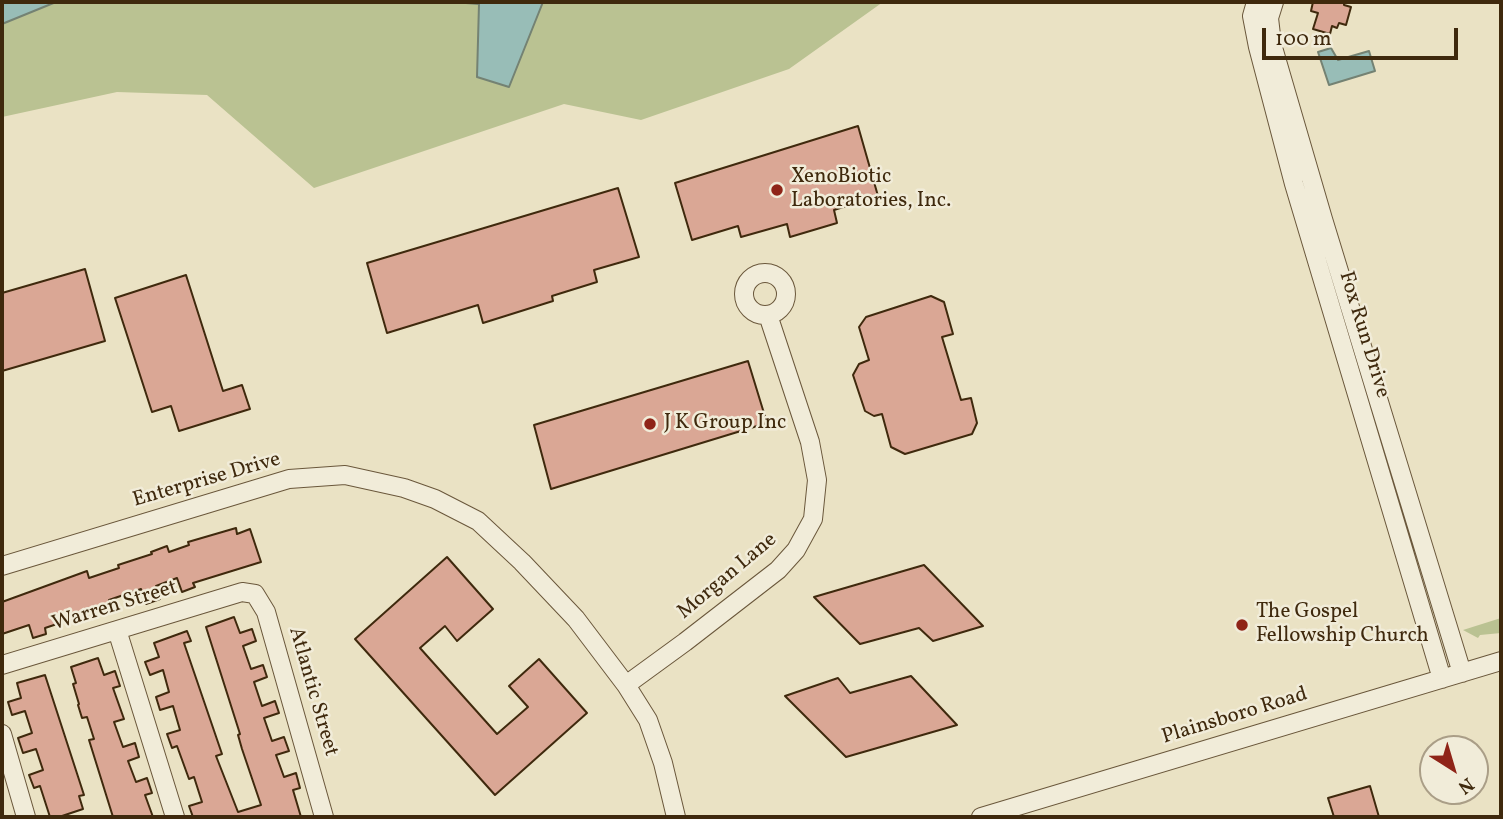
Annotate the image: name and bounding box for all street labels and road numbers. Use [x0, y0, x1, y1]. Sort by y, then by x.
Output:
street label: Fox Run Drive [1332, 269, 1394, 401]
street label: Enterprise Drive [130, 448, 284, 514]
street label: Morgan Lane [673, 528, 783, 626]
street label: Warren Street [49, 576, 181, 638]
street label: Atlantic Street [281, 624, 343, 760]
street label: Plainsboro Road [1159, 683, 1311, 751]

